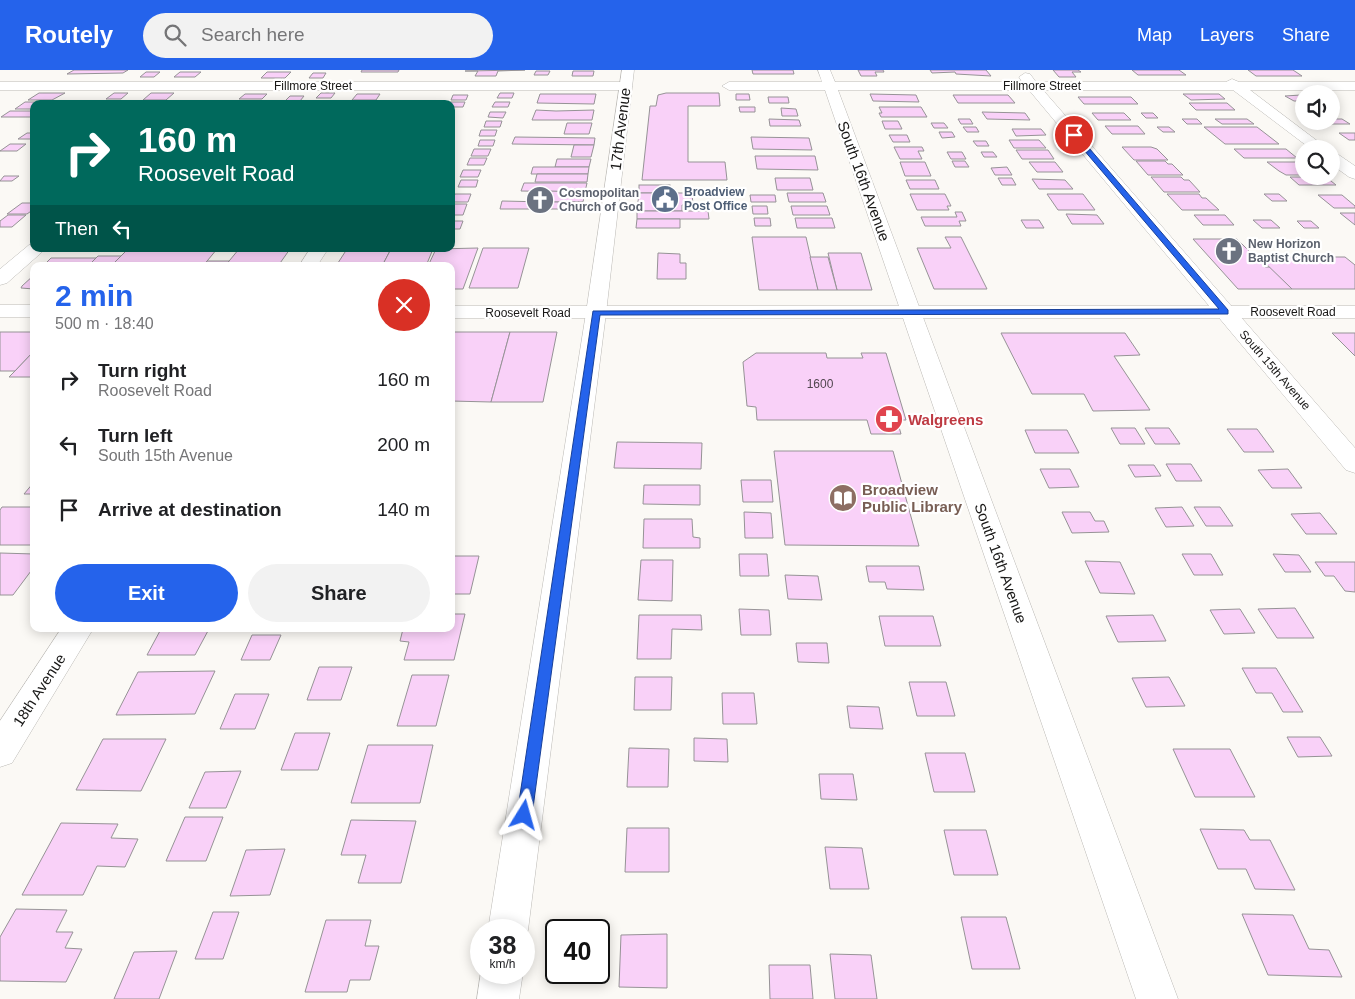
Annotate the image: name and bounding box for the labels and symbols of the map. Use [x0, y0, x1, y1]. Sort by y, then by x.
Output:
street label: Fillmore Street [274, 79, 353, 93]
street label: Fillmore Street [1003, 79, 1082, 93]
street label: 17th Avenue [606, 87, 634, 171]
pin [1053, 114, 1095, 156]
street label: South 16th Avenue [834, 119, 894, 243]
public building icon: Broadview Post Office [650, 184, 680, 214]
church icon: Cosmopolitan Church of God [525, 185, 555, 215]
place label: Broadview Post Office [684, 185, 748, 213]
place label: Cosmopolitan Church of God [559, 186, 643, 214]
church icon: New Horizon Baptist Church [1214, 236, 1244, 266]
place label: New Horizon Baptist Church [1248, 237, 1334, 265]
street label: Roosevelt Road [1250, 305, 1336, 319]
street label: Roosevelt Road [485, 306, 571, 320]
street label: South 15th Avenue [1237, 327, 1314, 413]
house number: 1600 [807, 377, 834, 391]
pharmacy icon: Walgreens [874, 404, 904, 434]
place label: Walgreens [908, 411, 983, 428]
place label: Broadview Public Library [862, 481, 963, 515]
library icon: Broadview Public Library [828, 483, 858, 513]
street label: South 16th Avenue [971, 501, 1031, 625]
street label: 18th Avenue [9, 651, 69, 729]
position arrow [497, 788, 549, 840]
speed limit sign: 40 [545, 919, 610, 984]

